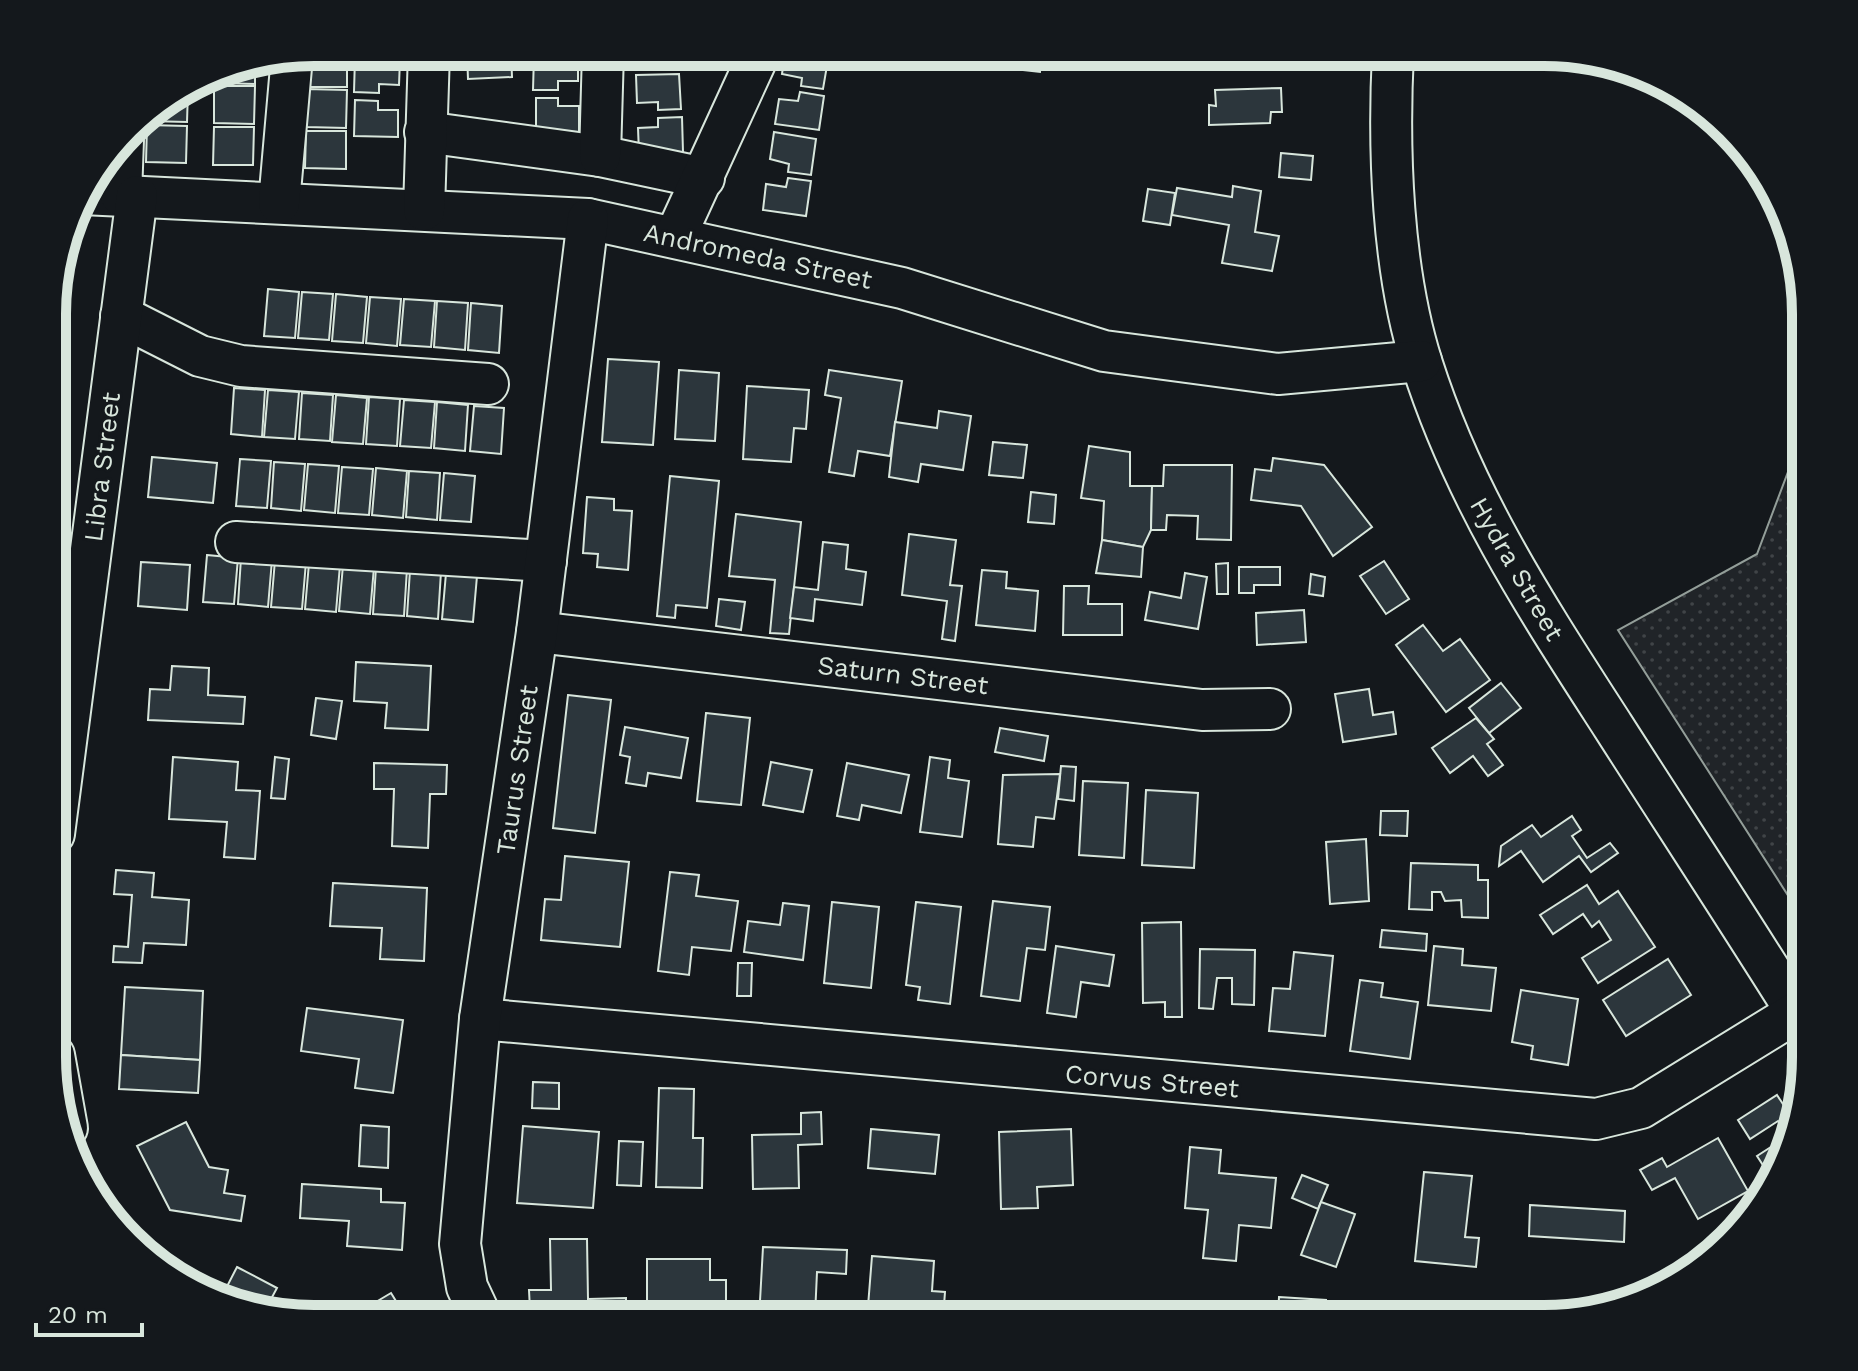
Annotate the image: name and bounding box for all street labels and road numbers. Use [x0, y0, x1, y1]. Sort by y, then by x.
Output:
street label: Andromeda Street [641, 217, 875, 295]
street label: Libra Street [78, 391, 126, 543]
street label: Hydra Street [1464, 492, 1570, 646]
street label: Saturn Street [816, 650, 990, 700]
street label: Taurus Street [490, 683, 544, 857]
street label: Corvus Street [1064, 1058, 1240, 1104]

